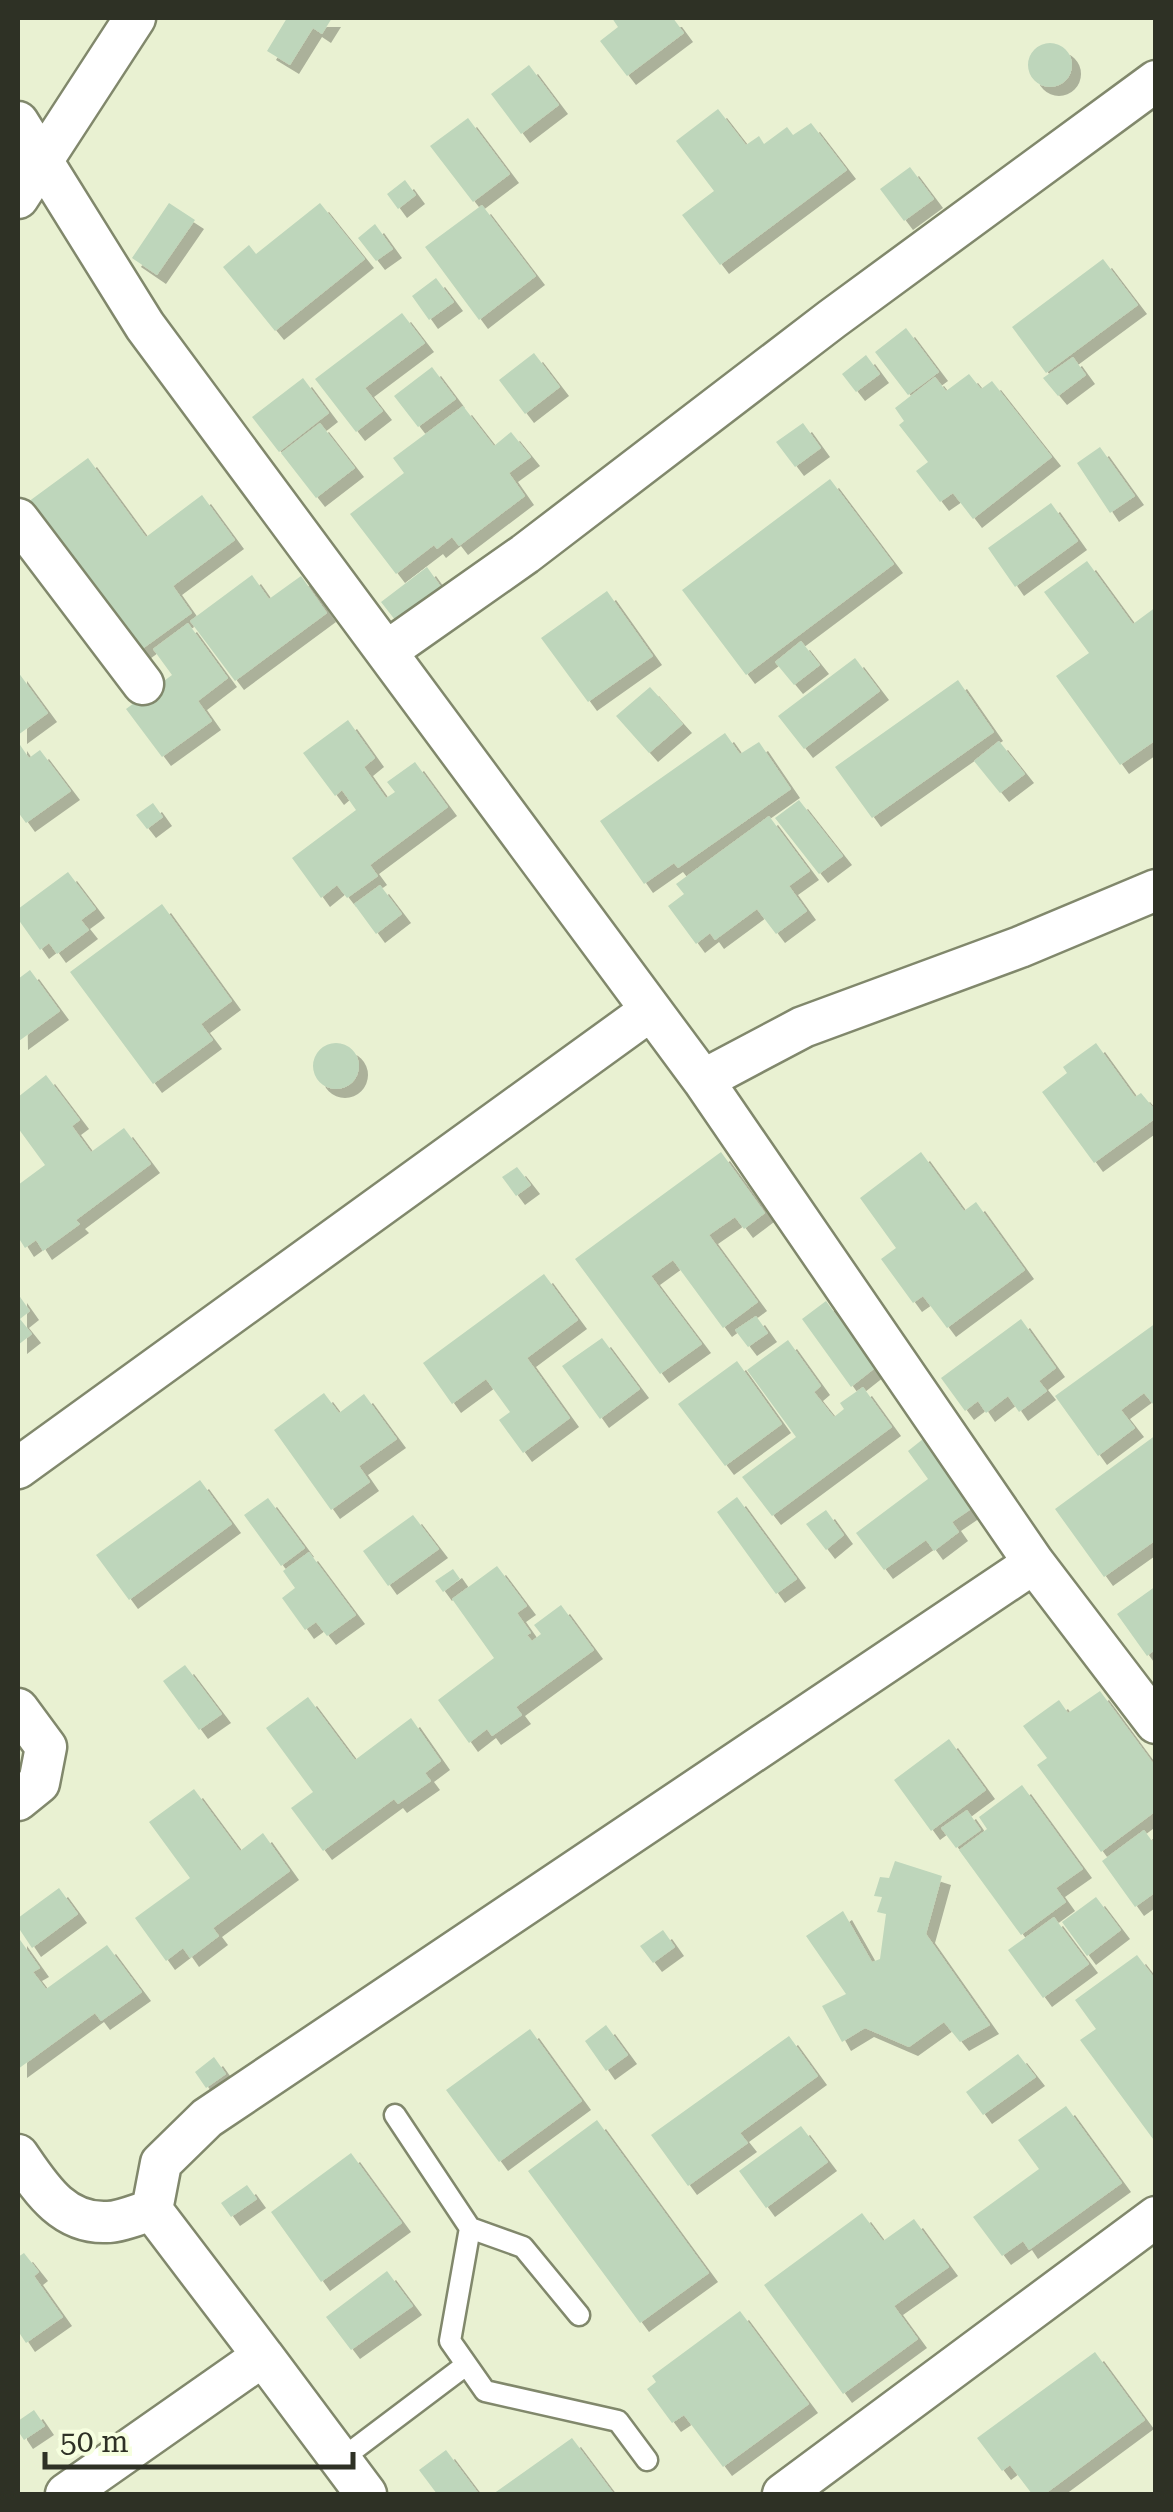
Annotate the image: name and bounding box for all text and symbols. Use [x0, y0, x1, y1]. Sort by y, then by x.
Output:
scale bar [45, 2407, 352, 2469]
text: 50 m [60, 2424, 129, 2459]

